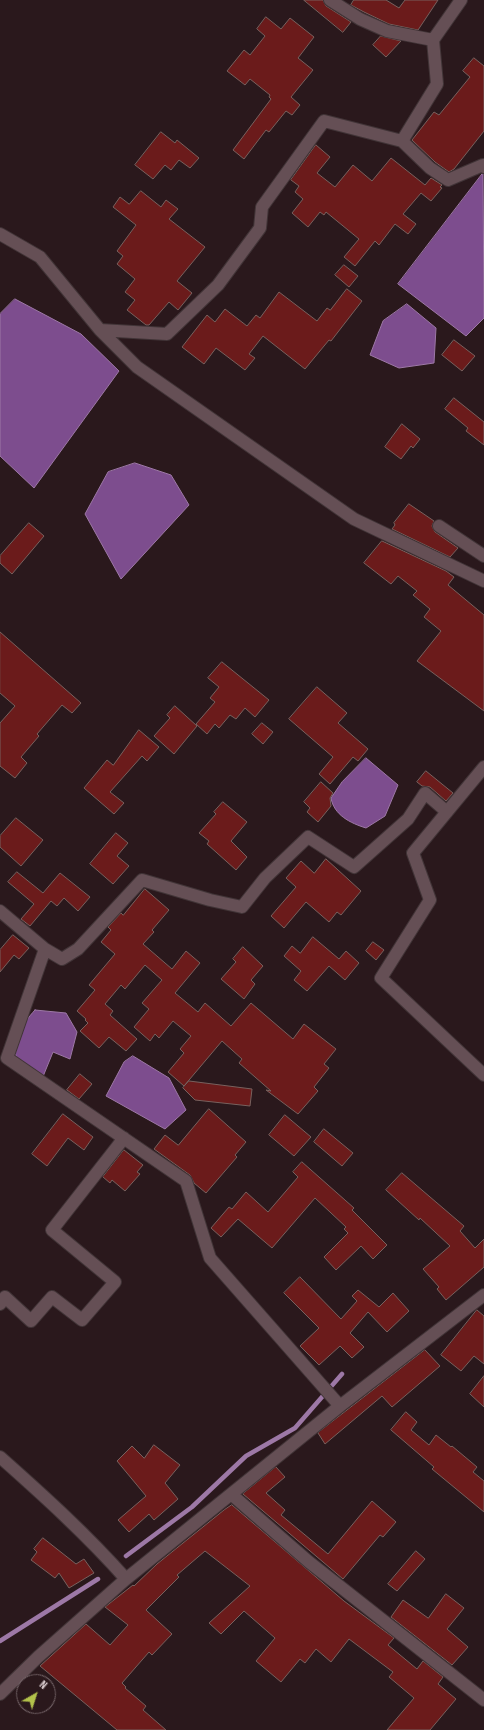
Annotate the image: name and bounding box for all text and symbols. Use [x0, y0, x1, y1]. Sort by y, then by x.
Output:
north arrow [16, 1674, 56, 1714]
text: N [37, 1678, 50, 1692]

